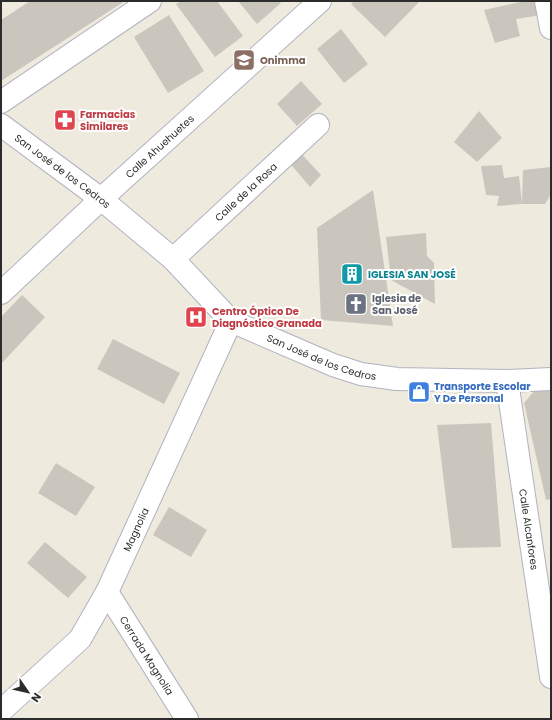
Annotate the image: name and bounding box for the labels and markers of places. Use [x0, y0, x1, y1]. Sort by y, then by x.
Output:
school or university icon: Onimma [231, 47, 257, 73]
place label: Onimma [260, 53, 306, 68]
pharmacy icon: Farmacias Similares [52, 107, 78, 133]
place label: Farmacias Similares [80, 107, 136, 134]
building icon: IGLESIA SAN JOSÉ [339, 261, 365, 287]
place label: IGLESIA SAN JOSÉ [368, 267, 456, 282]
church icon: Iglesia de San José [343, 291, 369, 317]
place label: Iglesia de San José [372, 291, 421, 318]
hospital icon: Centro Óptico De Diagnóstico Granada [183, 304, 209, 330]
place label: Centro Óptico De Diagnóstico Granada [212, 304, 322, 331]
shop icon: Transporte Escolar Y De Personal [406, 379, 432, 405]
place label: Transporte Escolar Y De Personal [434, 379, 531, 406]

